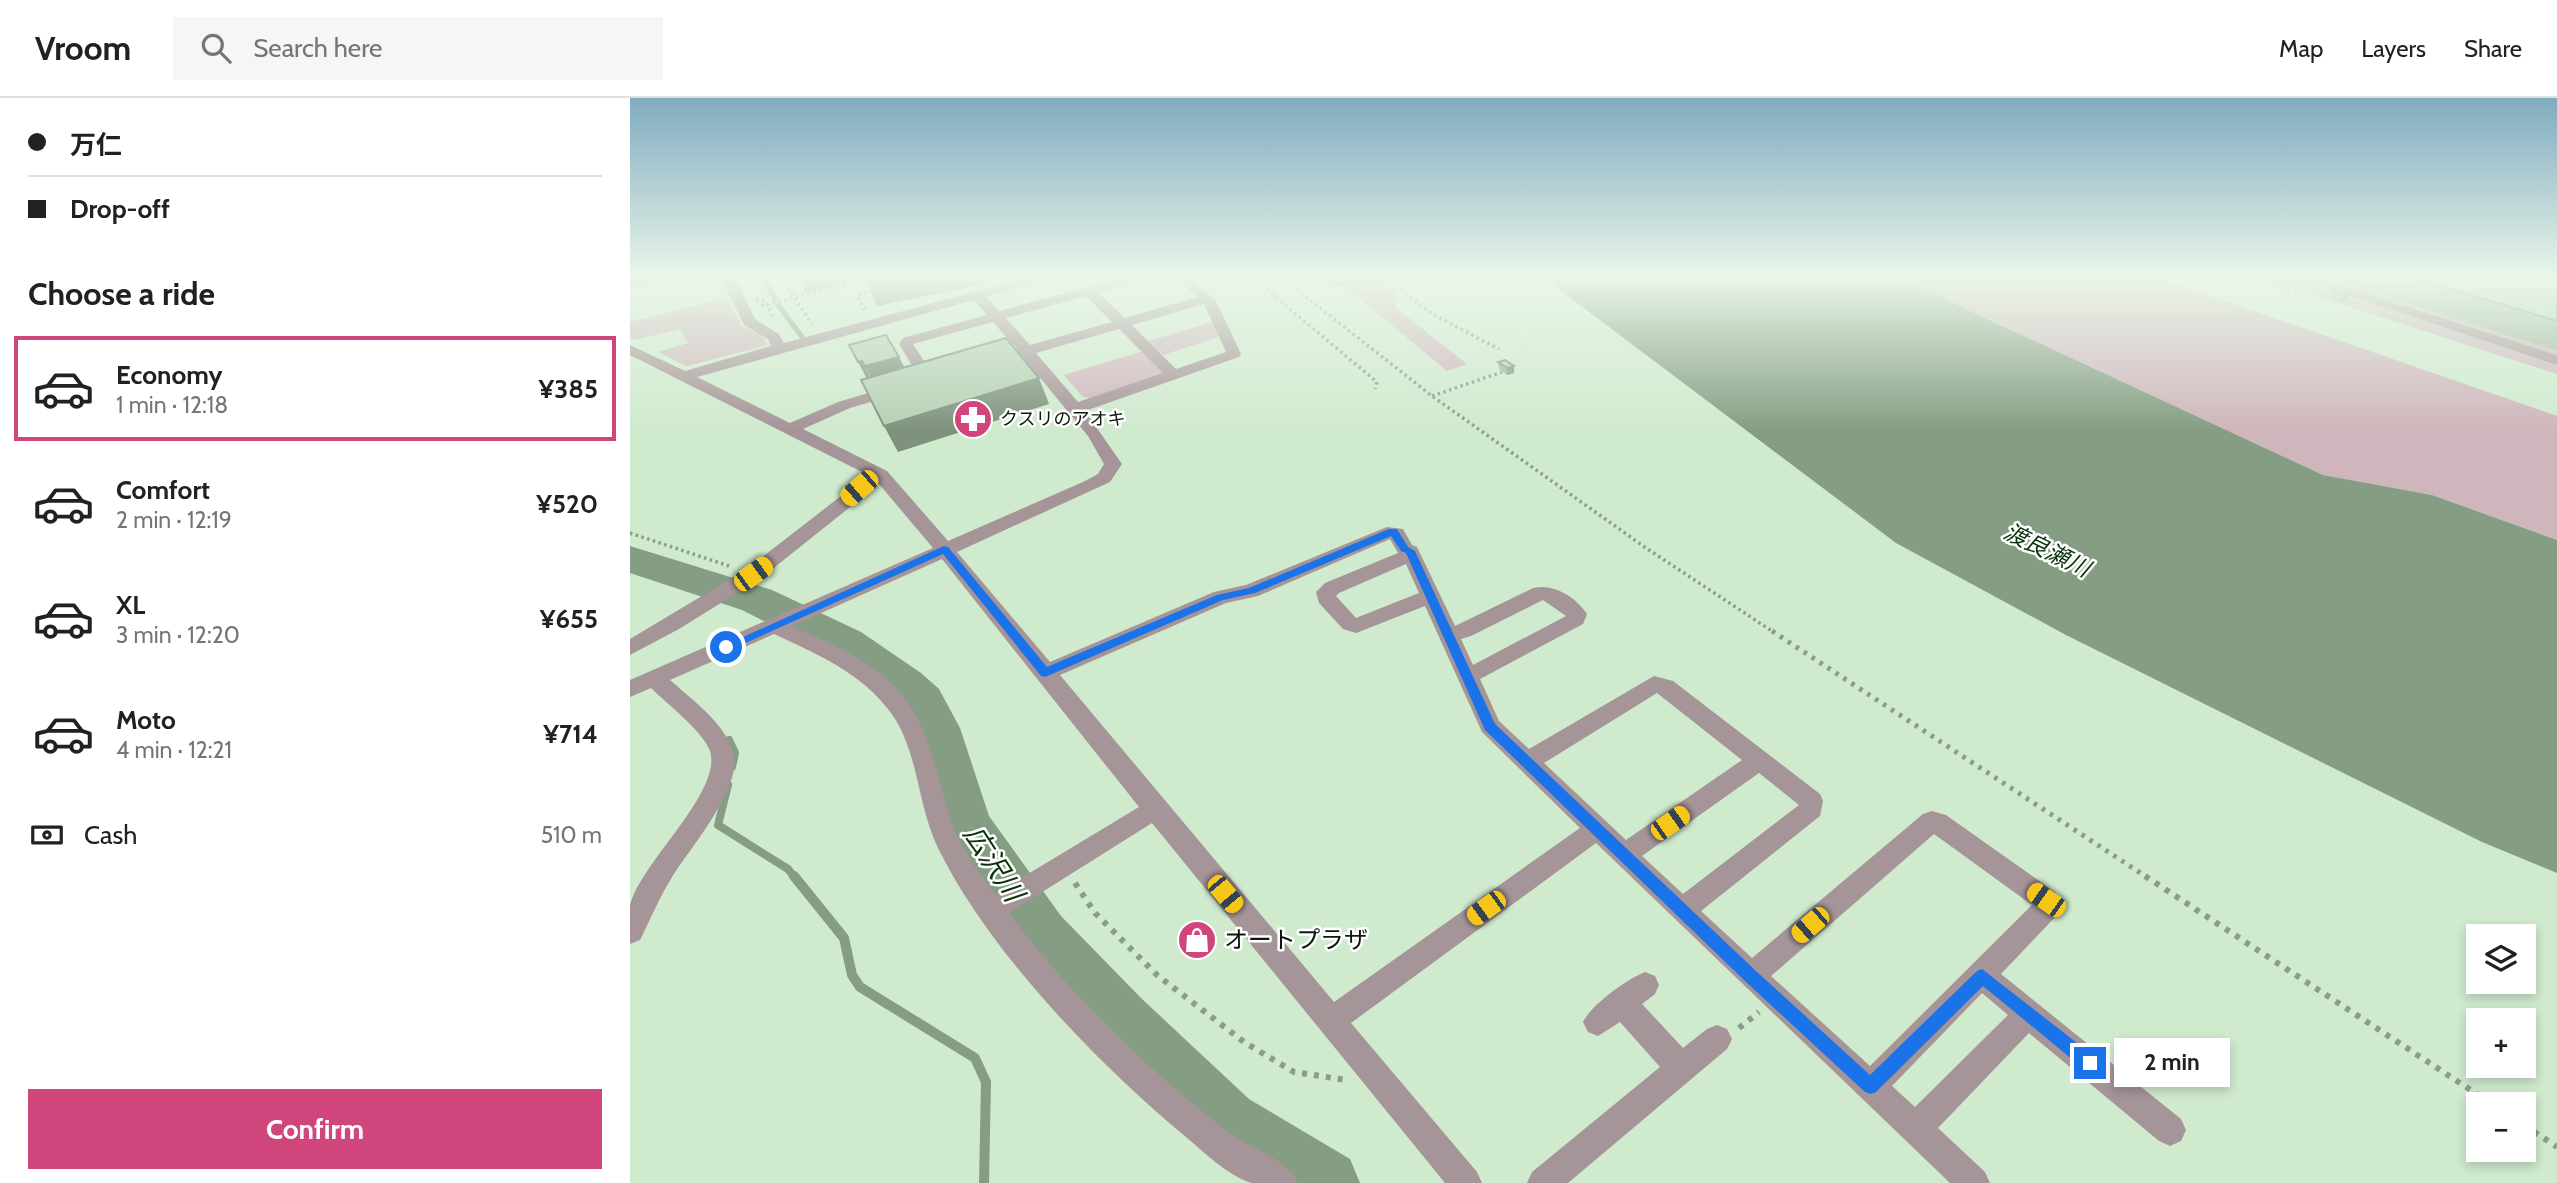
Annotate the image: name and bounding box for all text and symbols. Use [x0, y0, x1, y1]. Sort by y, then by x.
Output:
search box [173, 17, 663, 80]
text: Vroom [35, 28, 131, 68]
icon: search [197, 29, 235, 67]
text: Search here [253, 32, 382, 64]
text: Map [2279, 34, 2323, 63]
text: Layers [2361, 34, 2426, 63]
text: Share [2464, 34, 2522, 63]
text: 万仁 [70, 129, 122, 161]
text: Drop-off [70, 193, 170, 225]
text: Choose a ride [28, 274, 215, 313]
icon: car [32, 357, 95, 420]
text: Economy [116, 359, 222, 391]
text: ¥385 [539, 373, 598, 405]
text: 1 min · 12:18 [116, 391, 228, 419]
pharmacy icon: クスリのアオキ [952, 398, 994, 440]
place label: クスリのアオキ [1000, 408, 1125, 430]
car [837, 466, 882, 510]
icon: car [32, 472, 95, 535]
text: Comfort [116, 474, 210, 506]
text: ¥520 [536, 488, 598, 520]
text: 2 min · 12:19 [116, 506, 232, 534]
water label: 渡良瀬川 [2000, 517, 2097, 584]
car [730, 553, 777, 595]
icon: car [32, 587, 95, 650]
text: XL [116, 589, 145, 621]
text: ¥655 [540, 603, 598, 635]
text: 3 min · 12:20 [116, 621, 240, 649]
route start [710, 631, 742, 663]
icon: car [32, 702, 95, 765]
text: Moto [116, 704, 176, 736]
text: ¥714 [543, 718, 598, 750]
text: 4 min · 12:21 [116, 736, 232, 764]
car [1647, 802, 1694, 844]
icon: cash [28, 816, 66, 854]
text: Cash [84, 819, 137, 851]
water label: 広沢川 [957, 819, 1033, 910]
text: 510 m [541, 821, 602, 849]
car [1204, 871, 1247, 917]
car [2023, 879, 2070, 921]
car [1463, 887, 1510, 929]
car [1788, 903, 1833, 947]
shop icon: オートプラザ [1176, 919, 1218, 961]
map controls [2466, 924, 2536, 1162]
button: layers [2466, 924, 2536, 994]
place label: オートプラザ [1224, 925, 1368, 954]
button: + [2466, 1008, 2536, 1078]
callout: 2 min [2114, 1038, 2230, 1088]
route end [2074, 1047, 2106, 1079]
text: 2 min [2144, 1048, 2200, 1076]
button: Confirm [28, 1089, 602, 1169]
button: − [2466, 1092, 2536, 1162]

